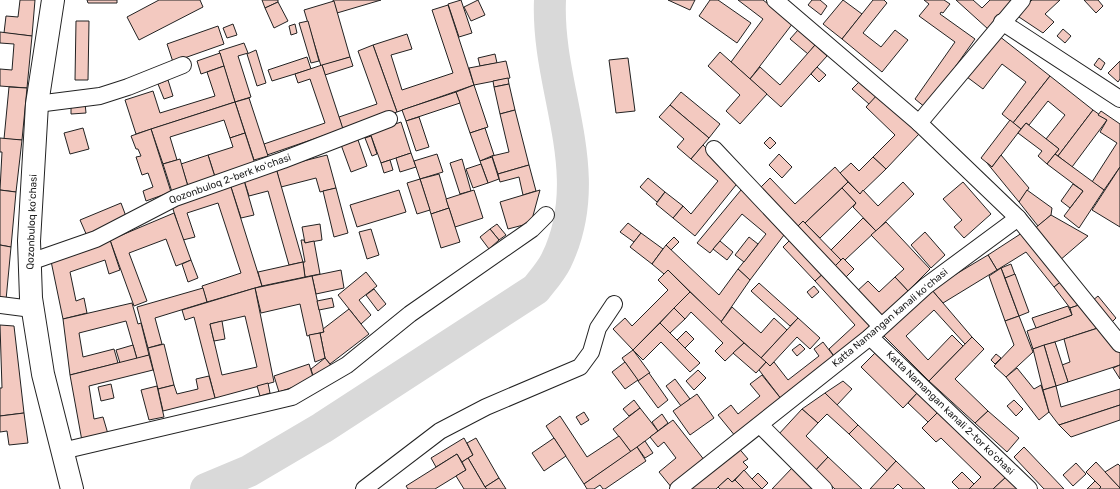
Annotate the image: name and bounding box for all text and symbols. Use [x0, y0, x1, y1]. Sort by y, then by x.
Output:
street label: Qozonbuloq 2-berk koʻchasi [167, 151, 293, 207]
street label: Qozonbuloq koʻchasi [24, 174, 40, 270]
street label: Katta Namangan kanali koʻchasi [830, 266, 950, 370]
street label: Katta Namangan kanali 2-tor koʻchasi [884, 349, 1016, 477]

